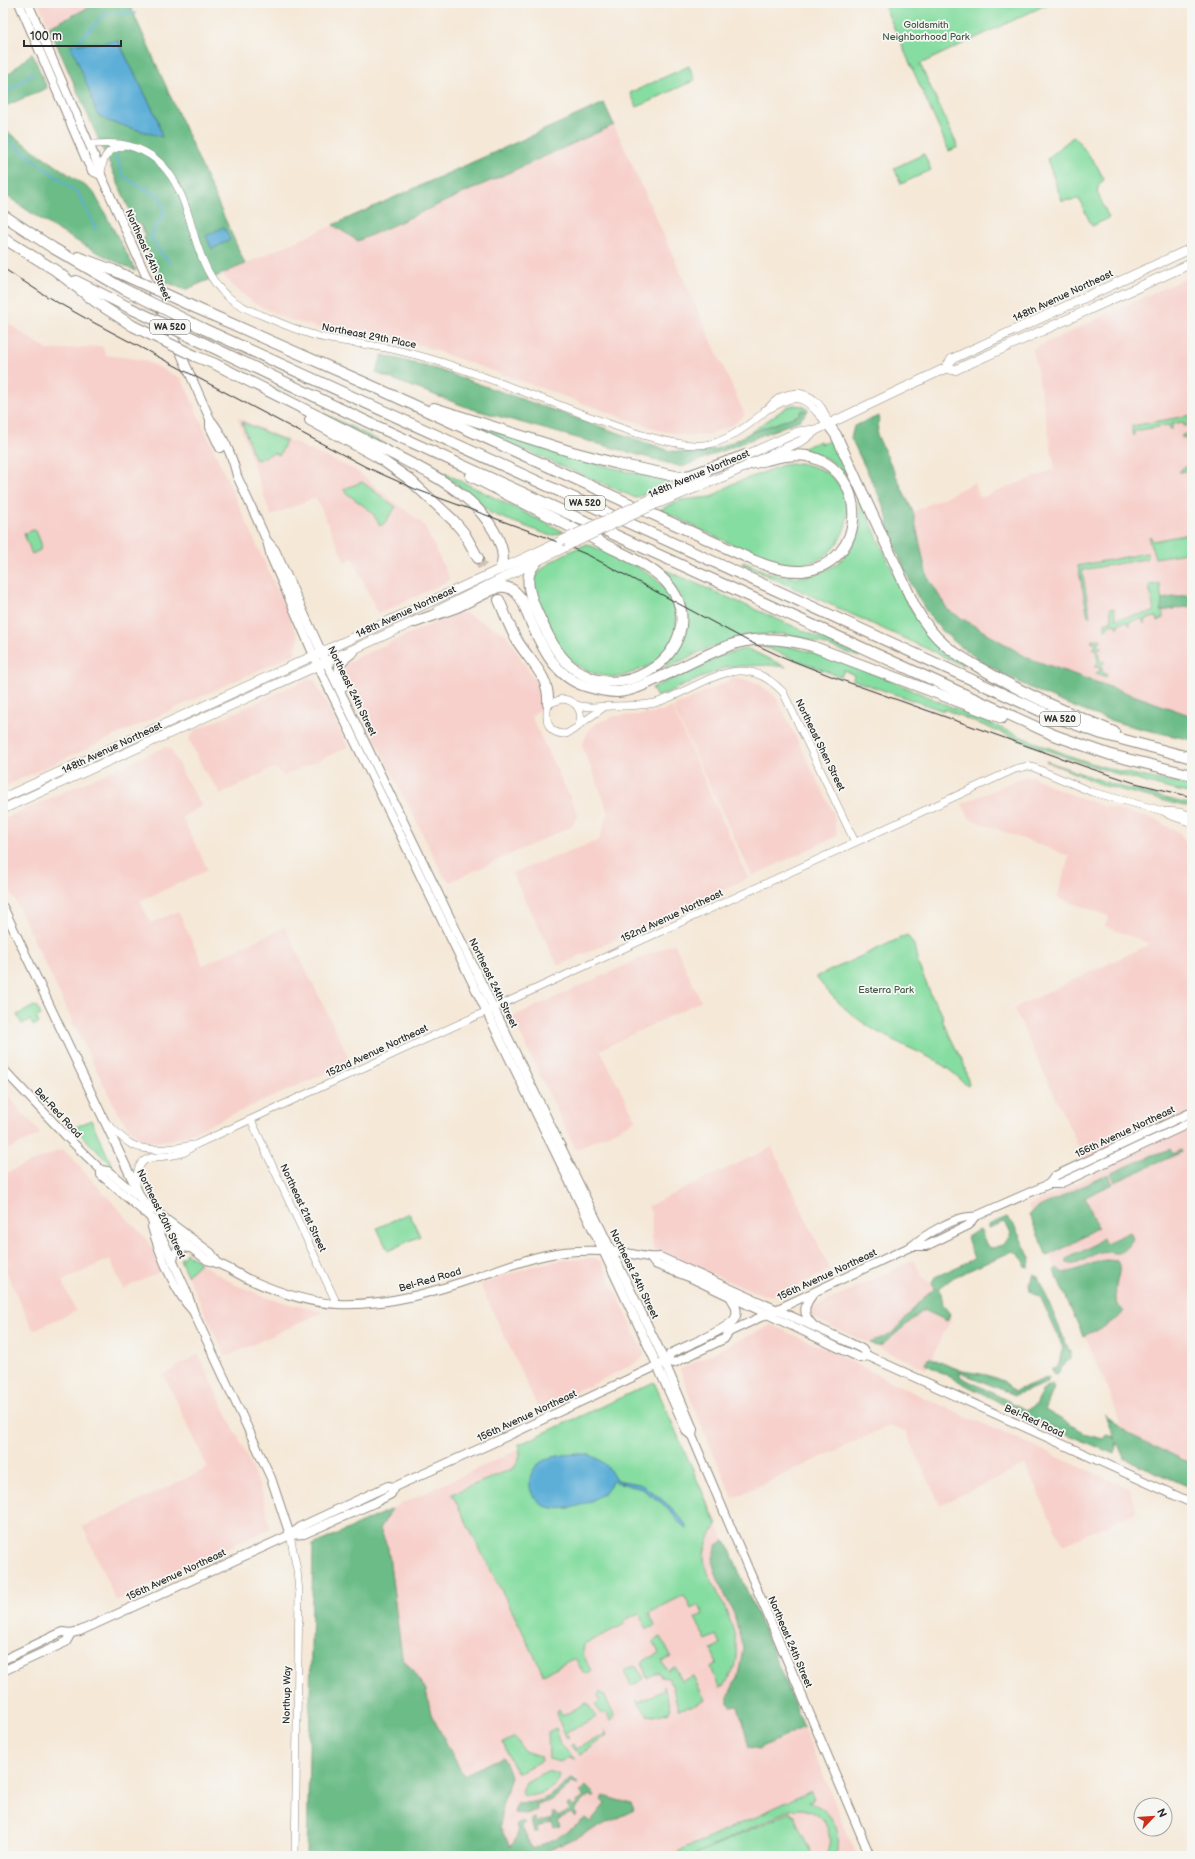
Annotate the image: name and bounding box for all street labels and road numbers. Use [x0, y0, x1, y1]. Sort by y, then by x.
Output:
street label: Northeast 24th Street [123, 208, 173, 302]
street label: 148th Avenue Northeast [1011, 268, 1115, 324]
road number: WA 520 [150, 320, 190, 334]
street label: Northeast 29th Place [321, 321, 417, 351]
street label: 148th Avenue Northeast [647, 447, 751, 501]
road number: WA 520 [565, 496, 605, 510]
street label: 148th Avenue Northeast [354, 584, 458, 640]
street label: Northeast 24th Street [325, 644, 379, 738]
street label: Northeast Shen Street [793, 697, 847, 793]
road number: WA 520 [1040, 712, 1080, 726]
street label: 148th Avenue Northeast [60, 720, 164, 776]
street label: 152nd Avenue Northeast [619, 887, 725, 945]
street label: Northeast 24th Street [466, 936, 520, 1030]
street label: 152nd Avenue Northeast [324, 1022, 430, 1080]
street label: Bel-Red Road [32, 1085, 85, 1141]
street label: 156th Avenue Northeast [1073, 1104, 1177, 1160]
street label: Northeast 21st Street [277, 1162, 329, 1254]
street label: Northeast 20th Street [134, 1167, 188, 1261]
street label: Northeast 24th Street [607, 1227, 661, 1321]
street label: 156th Avenue Northeast [775, 1247, 879, 1303]
street label: Bel-Red Road [397, 1265, 463, 1295]
street label: 156th Avenue Northeast [475, 1388, 579, 1444]
street label: Bel-Red Road [1002, 1402, 1066, 1440]
street label: 156th Avenue Northeast [124, 1547, 228, 1603]
street label: Northeast 24th Street [765, 1594, 815, 1690]
street label: Northup Way [280, 1665, 294, 1724]

